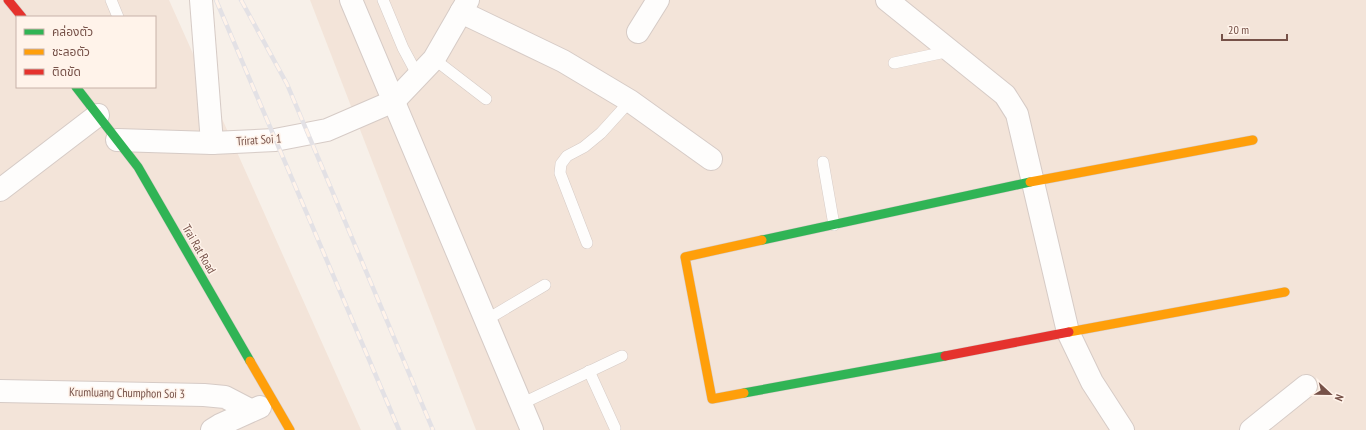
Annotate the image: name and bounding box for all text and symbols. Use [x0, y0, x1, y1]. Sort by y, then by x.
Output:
legend [16, 16, 156, 88]
scale bar [1222, 16, 1287, 42]
text: 20 m [1228, 22, 1249, 37]
text: คล่องตัว [52, 24, 93, 39]
text: ชะลอตัว [52, 44, 90, 59]
text: ติดขัด [52, 64, 81, 79]
street label: Trirat Soi 1 [236, 130, 282, 149]
street label: Trai Rat Road [179, 221, 220, 276]
north arrow [1310, 374, 1350, 414]
street label: Krumluang Chumphon Soi 3 [69, 384, 185, 401]
text: N [1332, 392, 1347, 403]

